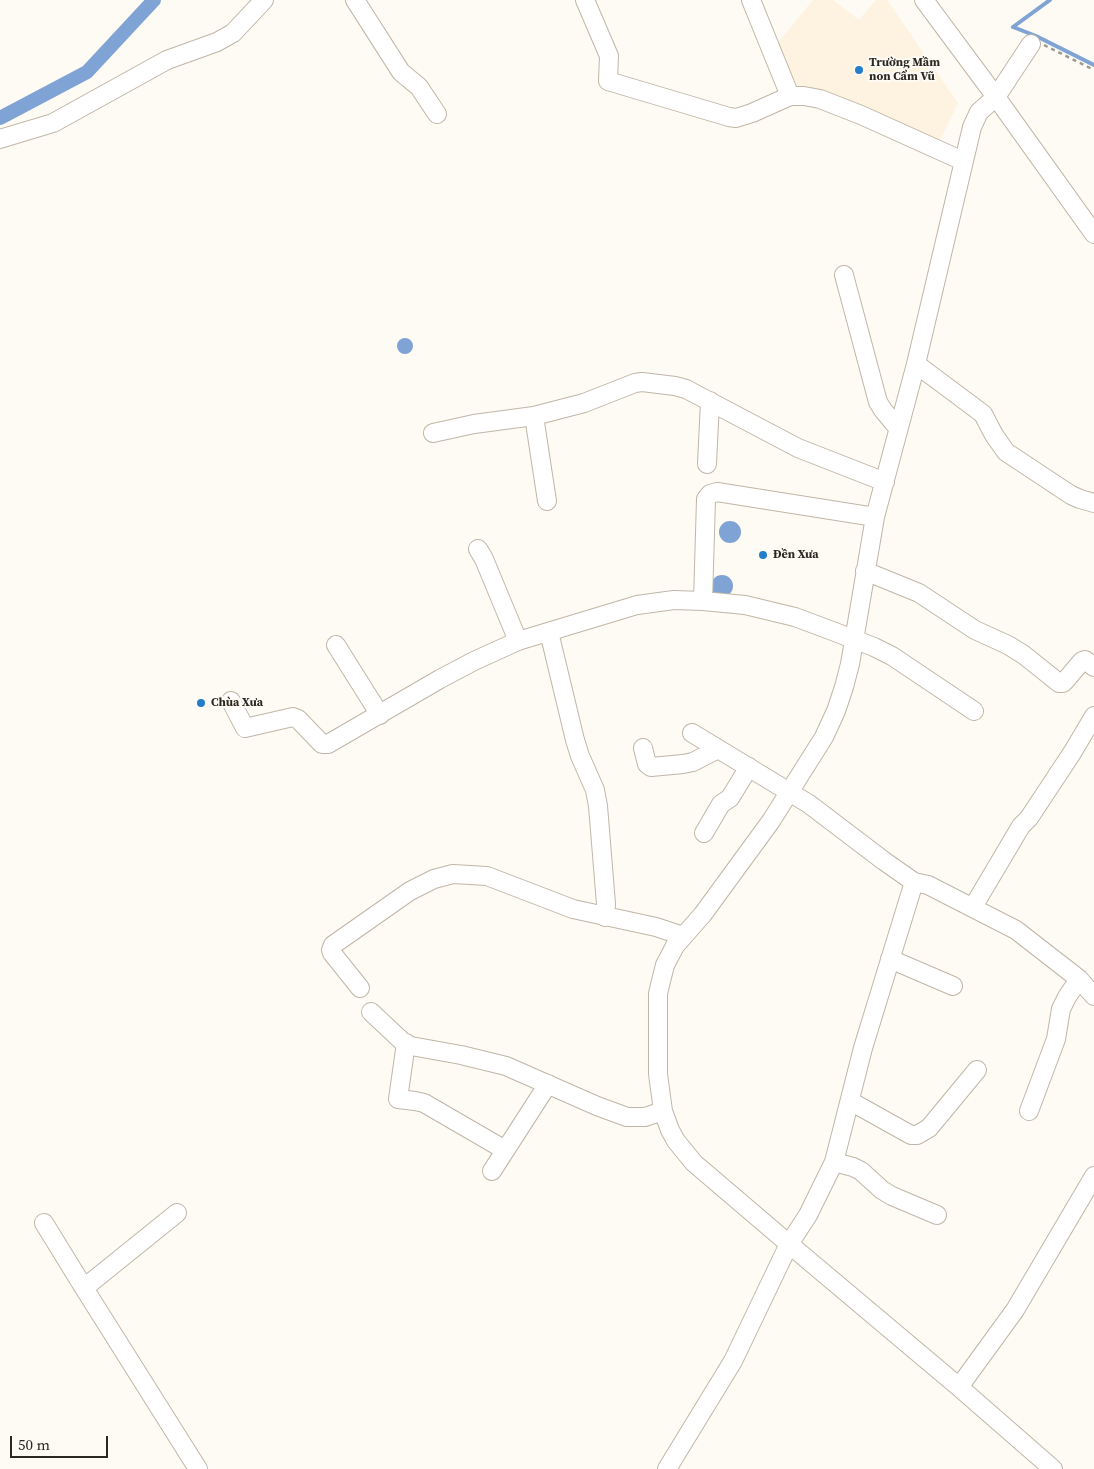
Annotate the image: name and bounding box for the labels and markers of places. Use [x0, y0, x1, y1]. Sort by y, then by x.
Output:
place label: Trường Mầm non Cẩm Vũ [869, 56, 940, 84]
marker: Trường Mầm non Cẩm Vũ [853, 64, 865, 76]
place label: Đền Xưa [773, 548, 819, 562]
marker: Đền Xưa [757, 549, 769, 561]
place label: Chùa Xưa [211, 696, 263, 710]
marker: Chùa Xưa [195, 697, 207, 709]

